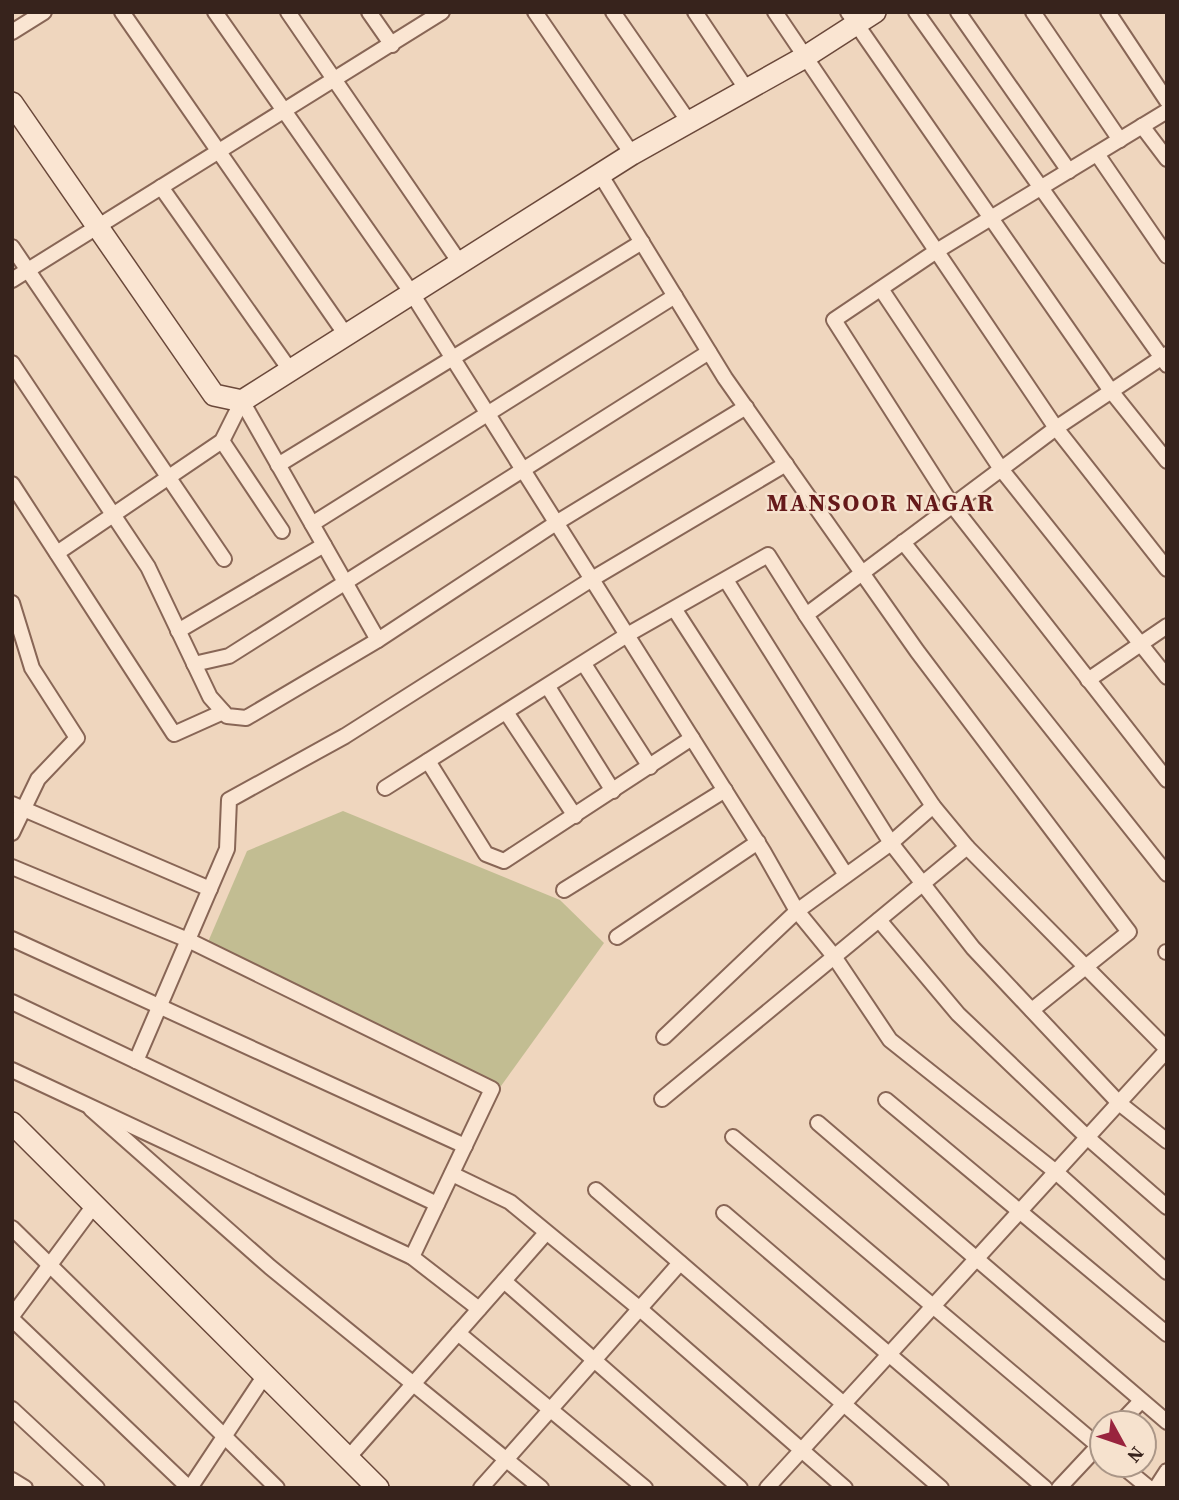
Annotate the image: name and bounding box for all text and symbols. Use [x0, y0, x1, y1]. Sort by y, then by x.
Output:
district label: MANSOOR NAGAR [767, 486, 995, 519]
north arrow [1088, 1409, 1158, 1479]
text: N [1122, 1441, 1150, 1469]

